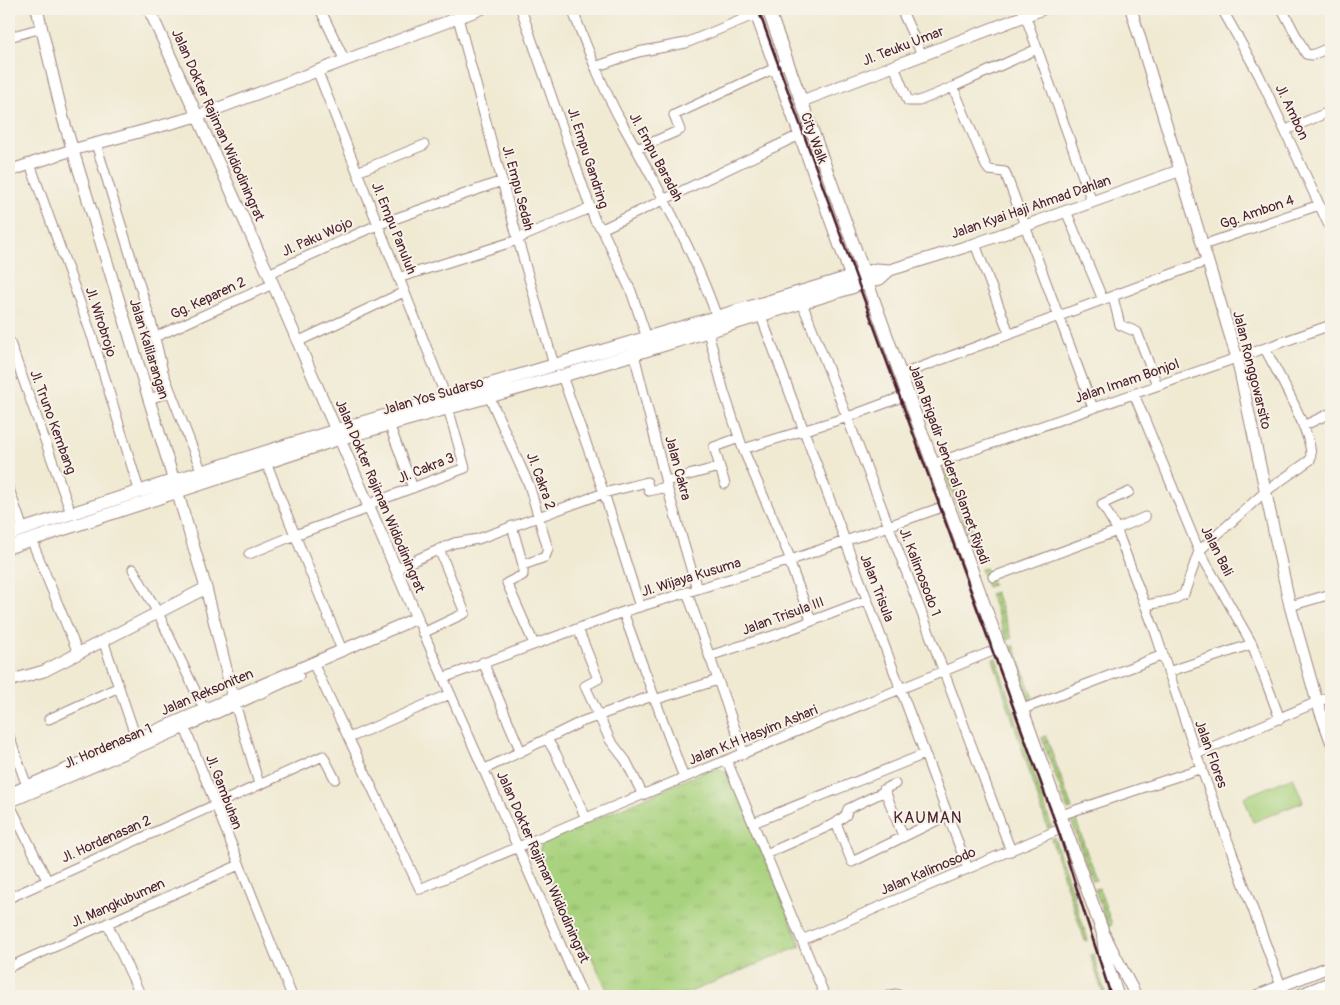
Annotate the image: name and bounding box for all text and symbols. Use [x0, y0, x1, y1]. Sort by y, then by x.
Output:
street label: Jl. Teuku Umar [860, 23, 946, 69]
street label: Jalan Dokter Rajiman Widiodiningrat [168, 26, 268, 224]
street label: Jl. Ambon [1272, 81, 1312, 143]
street label: Jl. Empu Gandring [564, 105, 612, 211]
street label: Jl. Empu Baradah [625, 110, 687, 204]
street label: City Walk [797, 110, 831, 166]
street label: Jl. Empu Sedah [498, 144, 538, 232]
street label: Jalan Kyai Haji Ahmad Dahlan [949, 172, 1113, 242]
street label: Jl. Empu Panuluh [368, 180, 420, 276]
street label: Gg. Ambon 4 [1218, 191, 1296, 233]
street label: Jl. Paku Wojo [279, 214, 356, 260]
street label: Gg. Keparen 2 [168, 273, 248, 323]
street label: Jl. Wirobrojo [82, 285, 120, 360]
street label: Jalan Kalilarangan [126, 297, 172, 401]
street label: Jalan Ronggowarsito [1229, 309, 1275, 431]
street label: Jalan Imam Bonjol [1073, 355, 1181, 407]
street label: Jalan Brigadir Jenderal Slamet Riyadi [905, 362, 993, 567]
street label: Jl. Truno Kembang [26, 367, 80, 477]
street label: Jalan Yos Sudarso [380, 373, 486, 419]
street label: Jalan Dokter Rajiman Widiodiningrat [331, 397, 429, 596]
street label: Jalan Cakra [661, 434, 695, 502]
street label: Jl. Cakra 3 [395, 449, 457, 487]
street label: Jl. Cakra 2 [523, 450, 559, 512]
street label: Jalan Bali [1197, 523, 1237, 579]
street label: Jl. Kalimosodo 1 [895, 526, 945, 618]
street label: Jalan Trisula [856, 552, 898, 624]
street label: Jl. Wijaya Kusuma [639, 554, 743, 600]
street label: Jalan Trisula III [740, 593, 826, 639]
street label: Jalan Reksoniten [158, 665, 256, 719]
street label: Jalan K.H Hasyim Ashari [686, 701, 821, 769]
street label: Jalan Flores [1191, 718, 1231, 791]
street label: Jl. Hordenasan 1 [61, 720, 155, 772]
street label: Jl. Gambuhan [202, 752, 246, 832]
street label: Jalan Dokter Rajiman Widiodiningrat [493, 768, 593, 966]
district label: KAUMAN [893, 808, 963, 828]
street label: Jl. Hordenasan 2 [58, 812, 154, 866]
street label: Jalan Kalimosodo [878, 843, 979, 899]
street label: Jl. Mangkubumen [69, 875, 167, 931]

